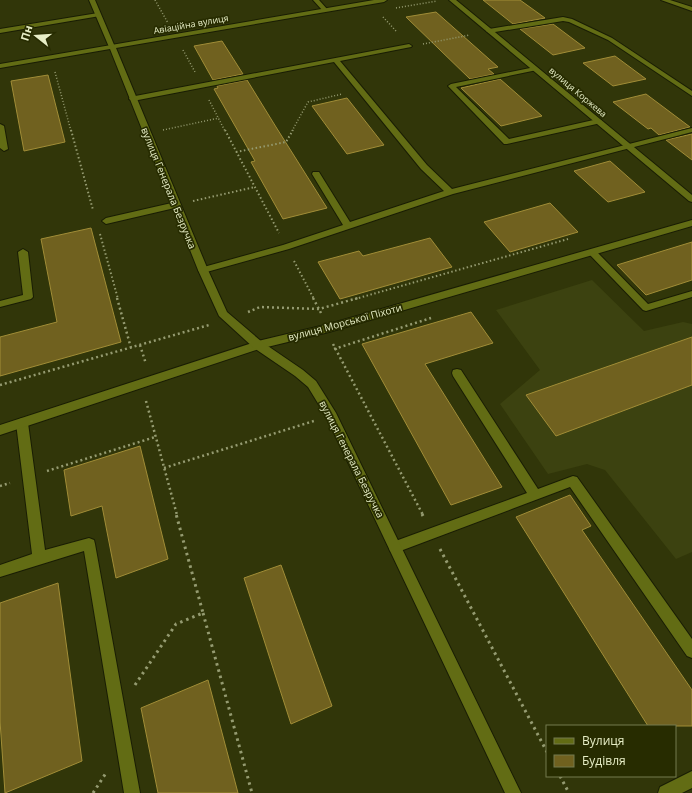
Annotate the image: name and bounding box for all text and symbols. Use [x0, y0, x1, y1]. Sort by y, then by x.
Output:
street label: Авіаційна вулиця [152, 11, 230, 37]
north arrow [16, 16, 56, 56]
text: Пн [17, 23, 35, 43]
street label: вулиця Коржева [546, 64, 610, 120]
street label: вулиця Генерала Безручка [138, 125, 200, 251]
street label: вулиця Морської Піхоти [286, 300, 404, 344]
street label: вулиця Генерала Безручка [316, 398, 388, 520]
legend [546, 725, 676, 777]
text: Вулиця [582, 732, 624, 749]
text: Будівля [582, 752, 626, 769]

